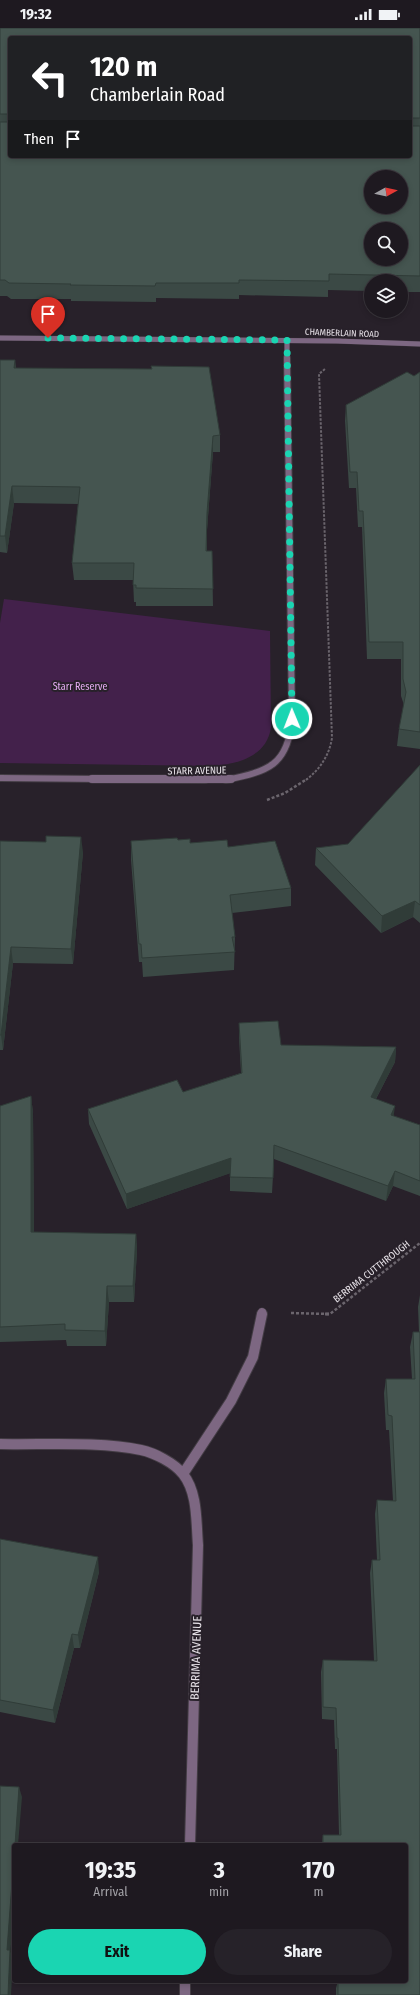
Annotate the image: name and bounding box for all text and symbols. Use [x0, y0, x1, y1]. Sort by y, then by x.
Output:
text: 19:32 [20, 5, 52, 23]
text: 120 m [90, 50, 157, 83]
icon: left [24, 52, 76, 104]
text: Chamberlain Road [90, 84, 225, 106]
icon: arrive [62, 128, 84, 150]
text: Then [24, 130, 54, 148]
north arrow [364, 170, 408, 214]
map controls [364, 170, 408, 318]
button: search [364, 222, 408, 266]
button: layers [364, 274, 408, 318]
pin [31, 297, 65, 338]
icon: arrive [37, 303, 59, 325]
street label: CHAMBERLAIN ROAD [305, 327, 379, 339]
park label: Starr Reserve [53, 681, 107, 693]
position arrow [271, 698, 313, 740]
street label: STARR AVENUE [167, 764, 227, 778]
street label: BERRIMA CUTTHROUGH [331, 1238, 412, 1305]
street label: BERRIMA AVENUE [188, 1615, 204, 1700]
text: 19:35 [85, 1856, 136, 1884]
text: 3 [213, 1856, 225, 1884]
text: 170 [302, 1856, 335, 1884]
text: Arrival [93, 1884, 128, 1899]
text: min [209, 1884, 229, 1899]
text: m [314, 1884, 324, 1899]
button: Exit [28, 1929, 206, 1975]
button: Share [214, 1929, 392, 1975]

